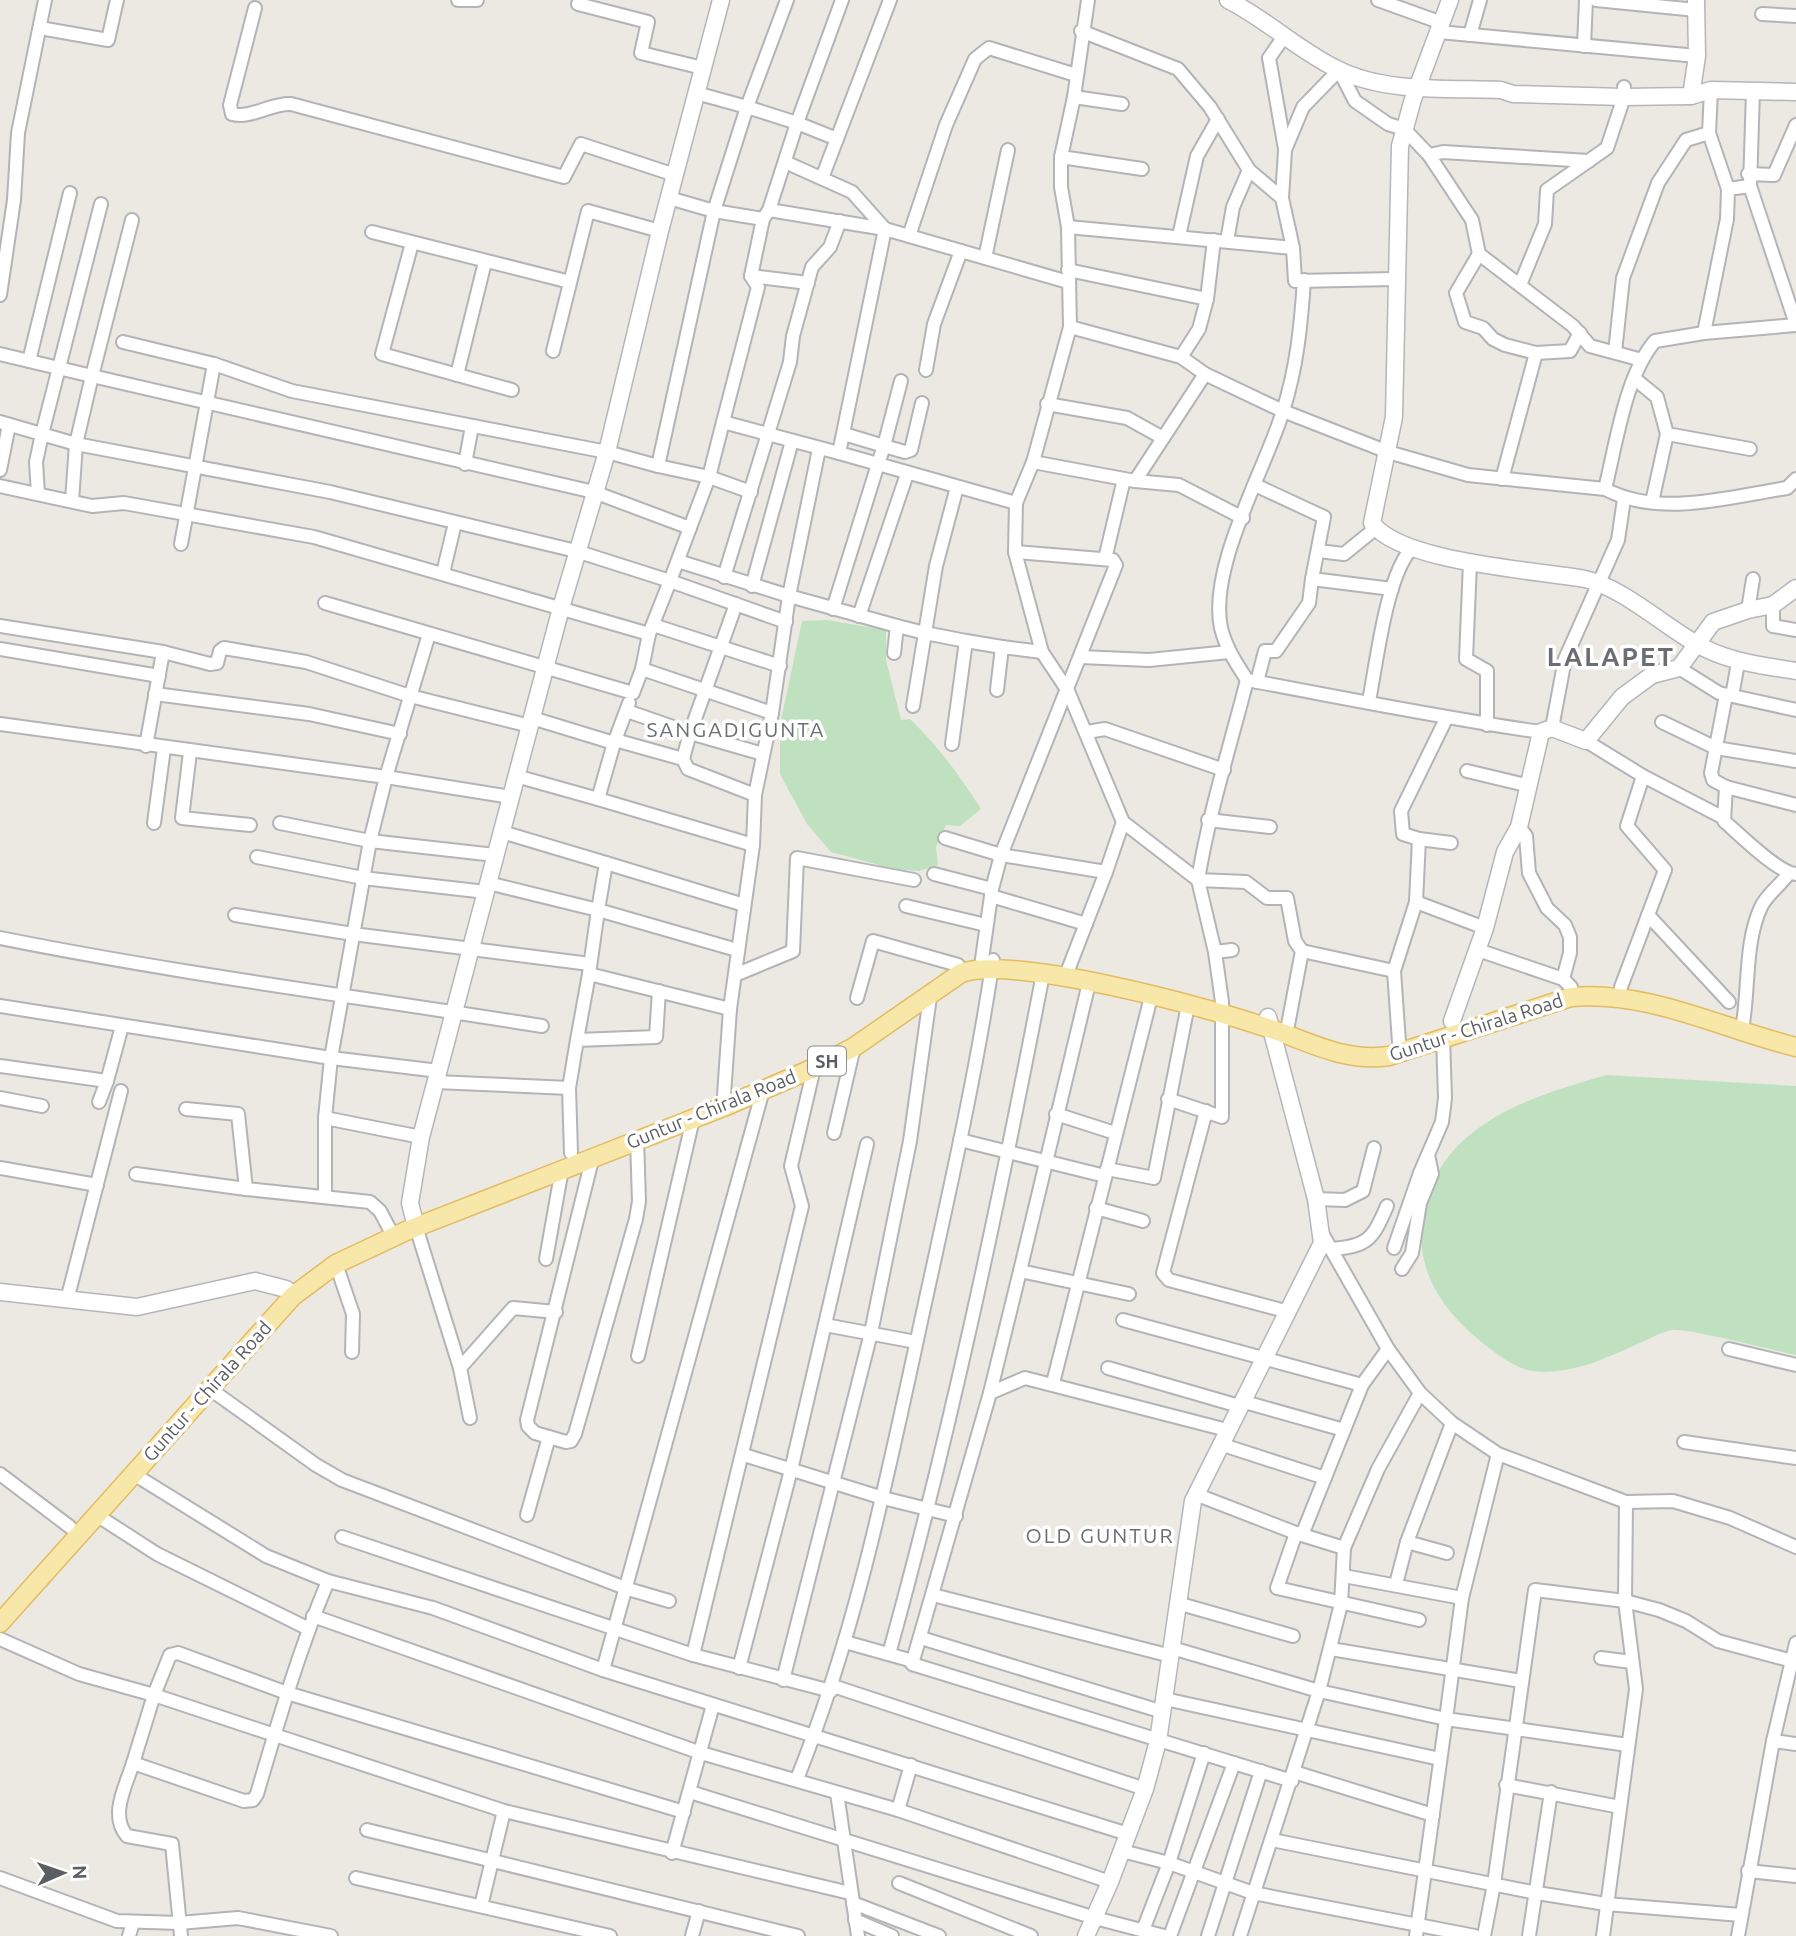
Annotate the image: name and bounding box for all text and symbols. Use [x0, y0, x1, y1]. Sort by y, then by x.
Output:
district label: LALAPET [1547, 642, 1675, 671]
district label: SANGADIGUNTA [647, 717, 825, 741]
street label: Guntur - Chirala Road [1387, 989, 1565, 1065]
road number: SH [808, 1046, 846, 1076]
street label: Guntur - Chirala Road [623, 1065, 799, 1153]
street label: Guntur - Chirala Road [138, 1316, 276, 1466]
district label: OLD GUNTUR [1025, 1523, 1175, 1547]
north arrow [28, 1838, 98, 1908]
text: N [69, 1865, 91, 1880]

